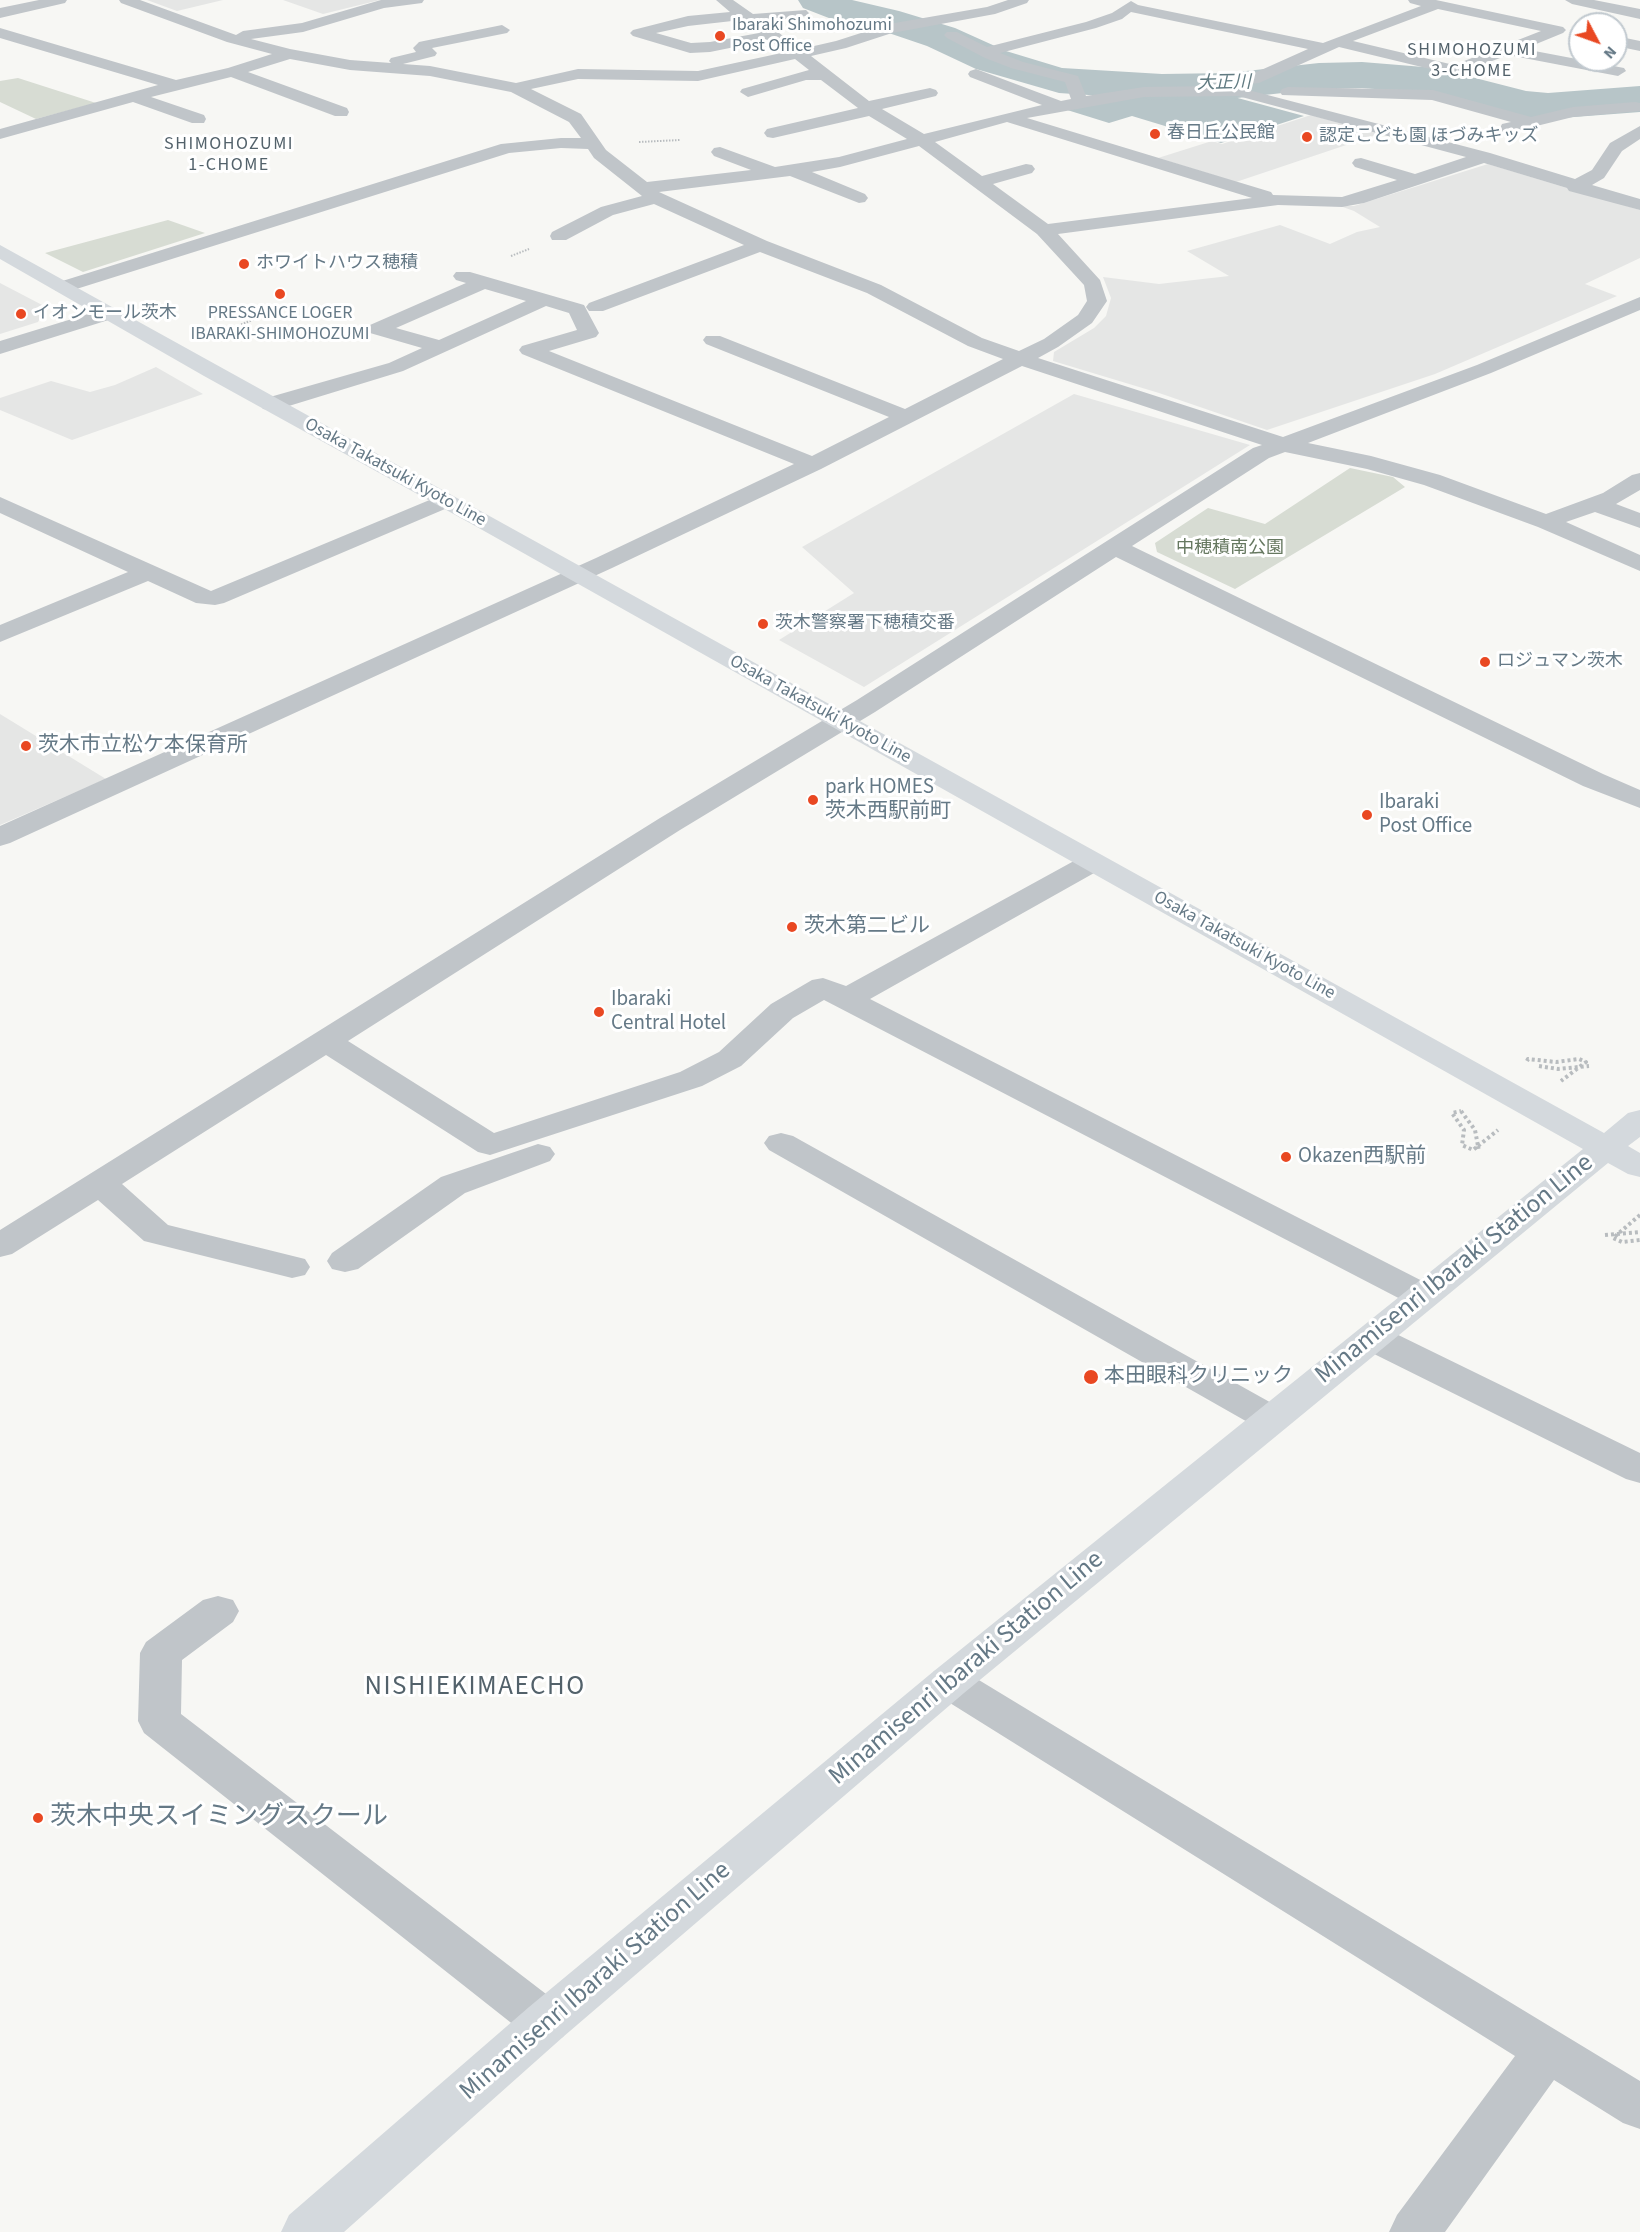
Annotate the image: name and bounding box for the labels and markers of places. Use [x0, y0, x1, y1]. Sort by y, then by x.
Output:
place label: Ibaraki Shimohozumi Post Office [732, 15, 892, 57]
marker: Ibaraki Shimohozumi Post Office [713, 29, 727, 43]
place label: 春日丘公民館 [1167, 123, 1275, 145]
place label: 認定こども園 ほづみキッズ [1319, 126, 1539, 148]
marker: 春日丘公民館 [1148, 127, 1162, 141]
marker: 認定こども園 ほづみキッズ [1300, 130, 1314, 144]
place label: ホワイトハウス穂積 [256, 253, 418, 275]
marker: ホワイトハウス穂積 [237, 257, 251, 271]
marker: PRESSANCE LOGER IBARAKI-SHIMOHOZUMI [273, 287, 287, 301]
place label: イオンモール茨木 [33, 303, 177, 325]
place label: PRESSANCE LOGER IBARAKI-SHIMOHOZUMI [191, 303, 369, 346]
marker: イオンモール茨木 [14, 307, 28, 321]
place label: 茨木警察署下穂積交番 [775, 613, 955, 635]
marker: 茨木警察署下穂積交番 [756, 617, 770, 631]
place label: ロジュマン茨木 [1497, 651, 1623, 673]
marker: ロジュマン茨木 [1478, 655, 1492, 669]
place label: 茨木市立松ケ本保育所 [38, 733, 248, 759]
marker: 茨木市立松ケ本保育所 [19, 739, 33, 753]
place label: park HOMES 茨木西駅前町 [825, 775, 951, 825]
place label: Ibaraki Post Office [1379, 790, 1472, 840]
marker: park HOMES 茨木西駅前町 [806, 793, 820, 807]
marker: Ibaraki Post Office [1360, 808, 1374, 822]
place label: 茨木第二ビル [804, 914, 930, 940]
marker: 茨木第二ビル [785, 920, 799, 934]
place label: Ibaraki Central Hotel [611, 987, 726, 1037]
marker: Ibaraki Central Hotel [592, 1005, 606, 1019]
place label: Okazen西駅前 [1298, 1144, 1426, 1170]
marker: Okazen西駅前 [1279, 1150, 1293, 1164]
place label: 本田眼科クリニック [1104, 1364, 1293, 1390]
marker: 本田眼科クリニック [1082, 1368, 1100, 1386]
place label: 茨木中央スイミングスクール [50, 1802, 388, 1834]
marker: 茨木中央スイミングスクール [31, 1811, 45, 1825]

